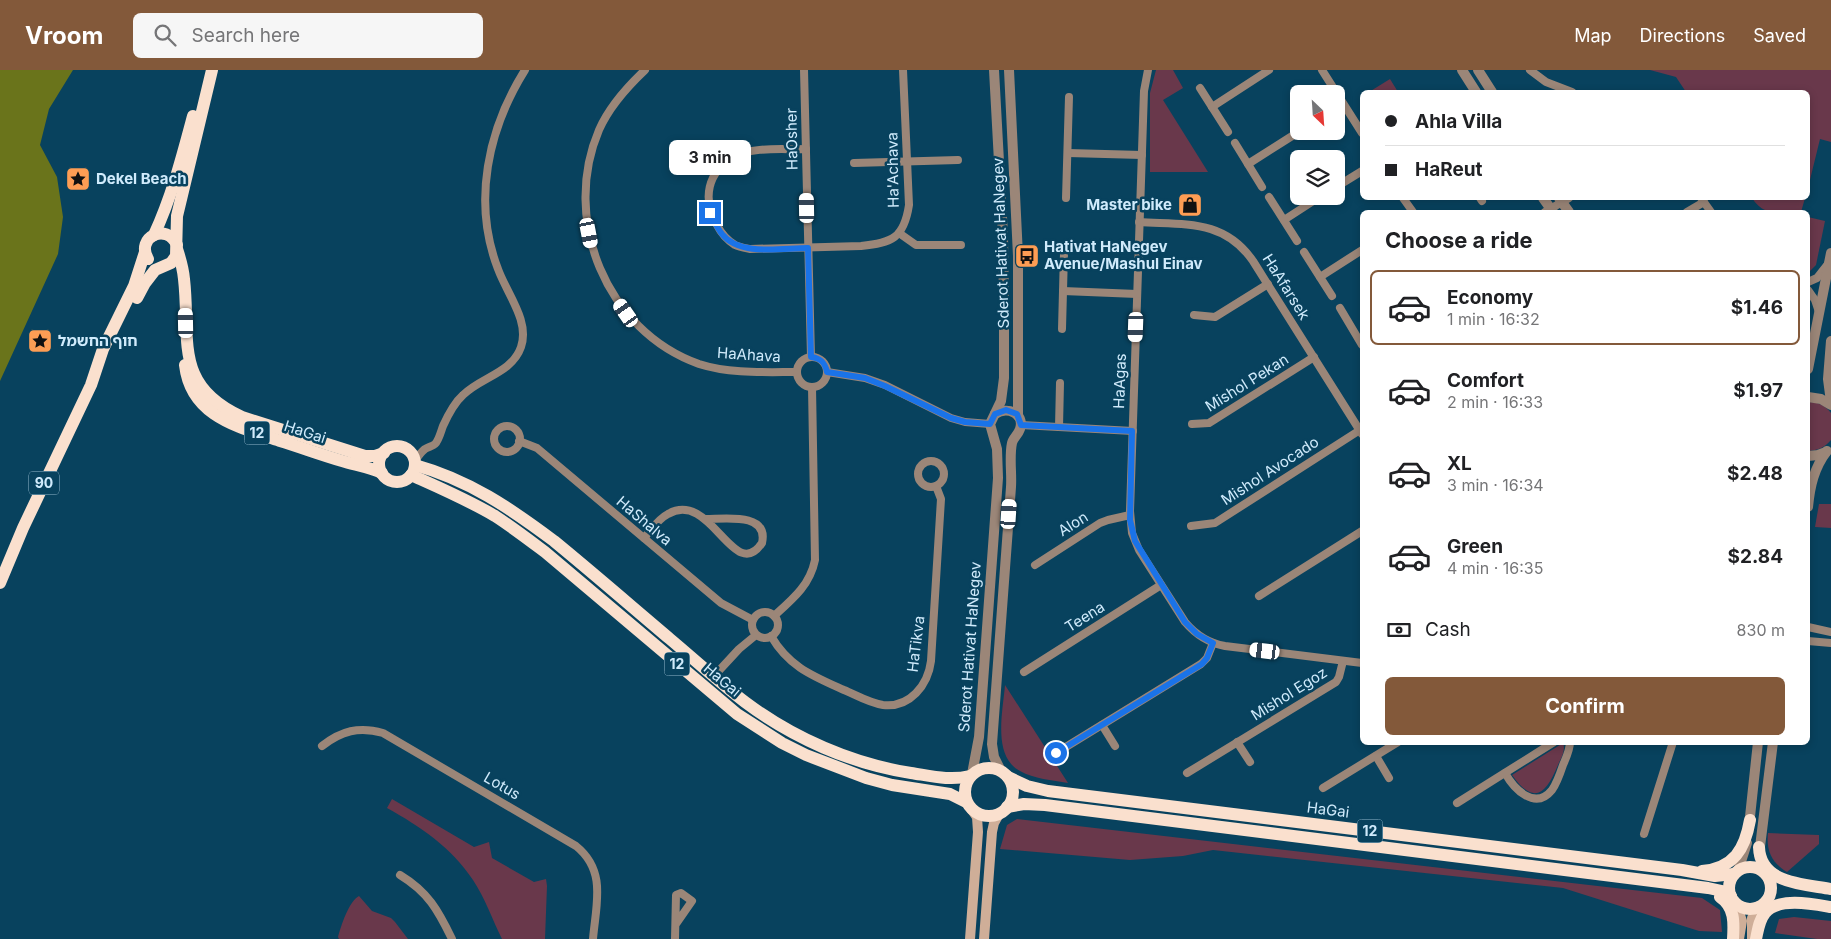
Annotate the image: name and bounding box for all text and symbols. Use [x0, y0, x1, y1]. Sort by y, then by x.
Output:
search box [133, 13, 483, 58]
text: Vroom [25, 21, 103, 50]
icon: search [151, 21, 179, 49]
text: Search here [191, 24, 300, 47]
text: Map [1574, 25, 1612, 46]
text: Directions [1640, 25, 1725, 46]
text: Saved [1753, 25, 1806, 46]
north arrow [1290, 85, 1345, 140]
map controls [1290, 85, 1345, 205]
street label: HaOsher [781, 107, 802, 170]
text: Ahla Villa [1415, 110, 1502, 133]
street label: Ha'Achava [882, 132, 903, 208]
callout: 3 min [669, 140, 751, 176]
text: 3 min [688, 147, 732, 167]
button: layers [1290, 150, 1345, 205]
street label: Sderot Hativat HaNegev [988, 157, 1013, 329]
text: HaReut [1415, 158, 1483, 181]
place icon: Dekel Beach [65, 166, 91, 192]
place label: Dekel Beach [96, 169, 187, 188]
shop icon: Master bike [1177, 192, 1203, 218]
car [799, 193, 814, 223]
place label: Master bike [1086, 195, 1172, 214]
route end [699, 202, 721, 224]
car [578, 217, 599, 249]
text: Choose a ride [1385, 227, 1533, 253]
place label: Hativat HaNegev Avenue/Mashul Einav [1044, 237, 1203, 273]
bus stop icon: Hativat HaNegev Avenue/Mashul Einav [1014, 243, 1040, 269]
street label: HaAfarsek [1259, 250, 1315, 324]
icon: car [1387, 285, 1432, 330]
text: Economy [1447, 286, 1533, 309]
car [611, 296, 640, 330]
text: $1.46 [1731, 296, 1783, 319]
car [178, 308, 193, 338]
text: 1 min · 16:32 [1447, 309, 1540, 329]
car [1127, 312, 1144, 342]
place icon: חוף החשמל [27, 328, 53, 354]
place label: חוף החשמל [58, 331, 138, 350]
street label: HaAhava [717, 343, 782, 366]
street label: Mishol Pekan [1202, 349, 1292, 416]
street label: HaAgas [1109, 353, 1130, 409]
icon: car [1387, 368, 1432, 413]
text: Comfort [1447, 369, 1524, 392]
text: $1.97 [1733, 379, 1783, 402]
text: 2 min · 16:33 [1447, 392, 1543, 412]
street label: HaGai [282, 416, 328, 447]
road number: 12 [244, 422, 270, 444]
street label: Mishol Avocado [1217, 432, 1322, 509]
icon: car [1387, 451, 1432, 496]
text: XL [1447, 452, 1472, 475]
text: $2.48 [1727, 462, 1783, 485]
road number: 90 [29, 472, 59, 494]
text: 3 min · 16:34 [1447, 475, 1544, 495]
street label: HaShalva [613, 492, 676, 549]
car [1000, 499, 1017, 529]
street label: Alon [1054, 507, 1091, 540]
icon: car [1387, 534, 1432, 579]
text: Green [1447, 535, 1503, 558]
text: $2.84 [1728, 545, 1783, 568]
text: 4 min · 16:35 [1447, 558, 1543, 578]
street label: Sderot Hativat HaNegev [954, 561, 985, 733]
street label: Teena [1061, 597, 1108, 636]
street label: HaTikva [903, 615, 928, 673]
icon: cash [1385, 616, 1413, 644]
text: Cash [1425, 618, 1471, 641]
text: 830 m [1737, 620, 1785, 640]
car [1249, 642, 1280, 660]
road number: 12 [664, 652, 690, 676]
street label: HaGai [700, 659, 745, 701]
street label: Mishol Egoz [1247, 663, 1330, 724]
button: Confirm [1385, 677, 1785, 735]
route start [1045, 742, 1067, 764]
street label: Lotus [481, 768, 524, 804]
street label: HaGai [1306, 797, 1350, 822]
road number: 12 [1358, 819, 1382, 842]

